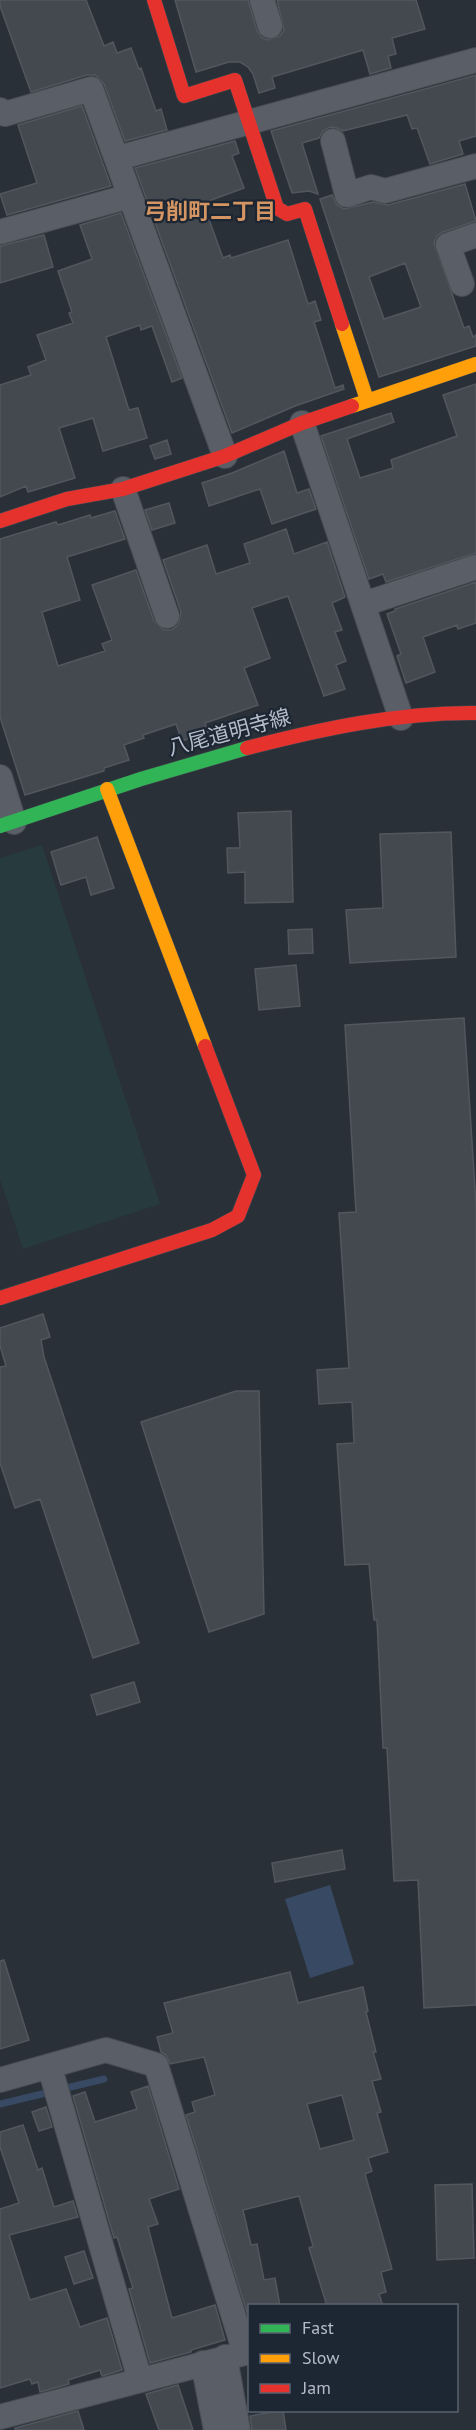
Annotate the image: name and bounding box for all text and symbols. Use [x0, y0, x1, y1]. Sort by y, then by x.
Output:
district label: 弓削町二丁目 [144, 197, 276, 225]
street label: 八尾道明寺線 [165, 703, 293, 761]
legend [248, 2304, 458, 2412]
text: Fast [302, 2316, 334, 2339]
text: Slow [302, 2346, 340, 2369]
text: Jam [301, 2376, 331, 2399]

